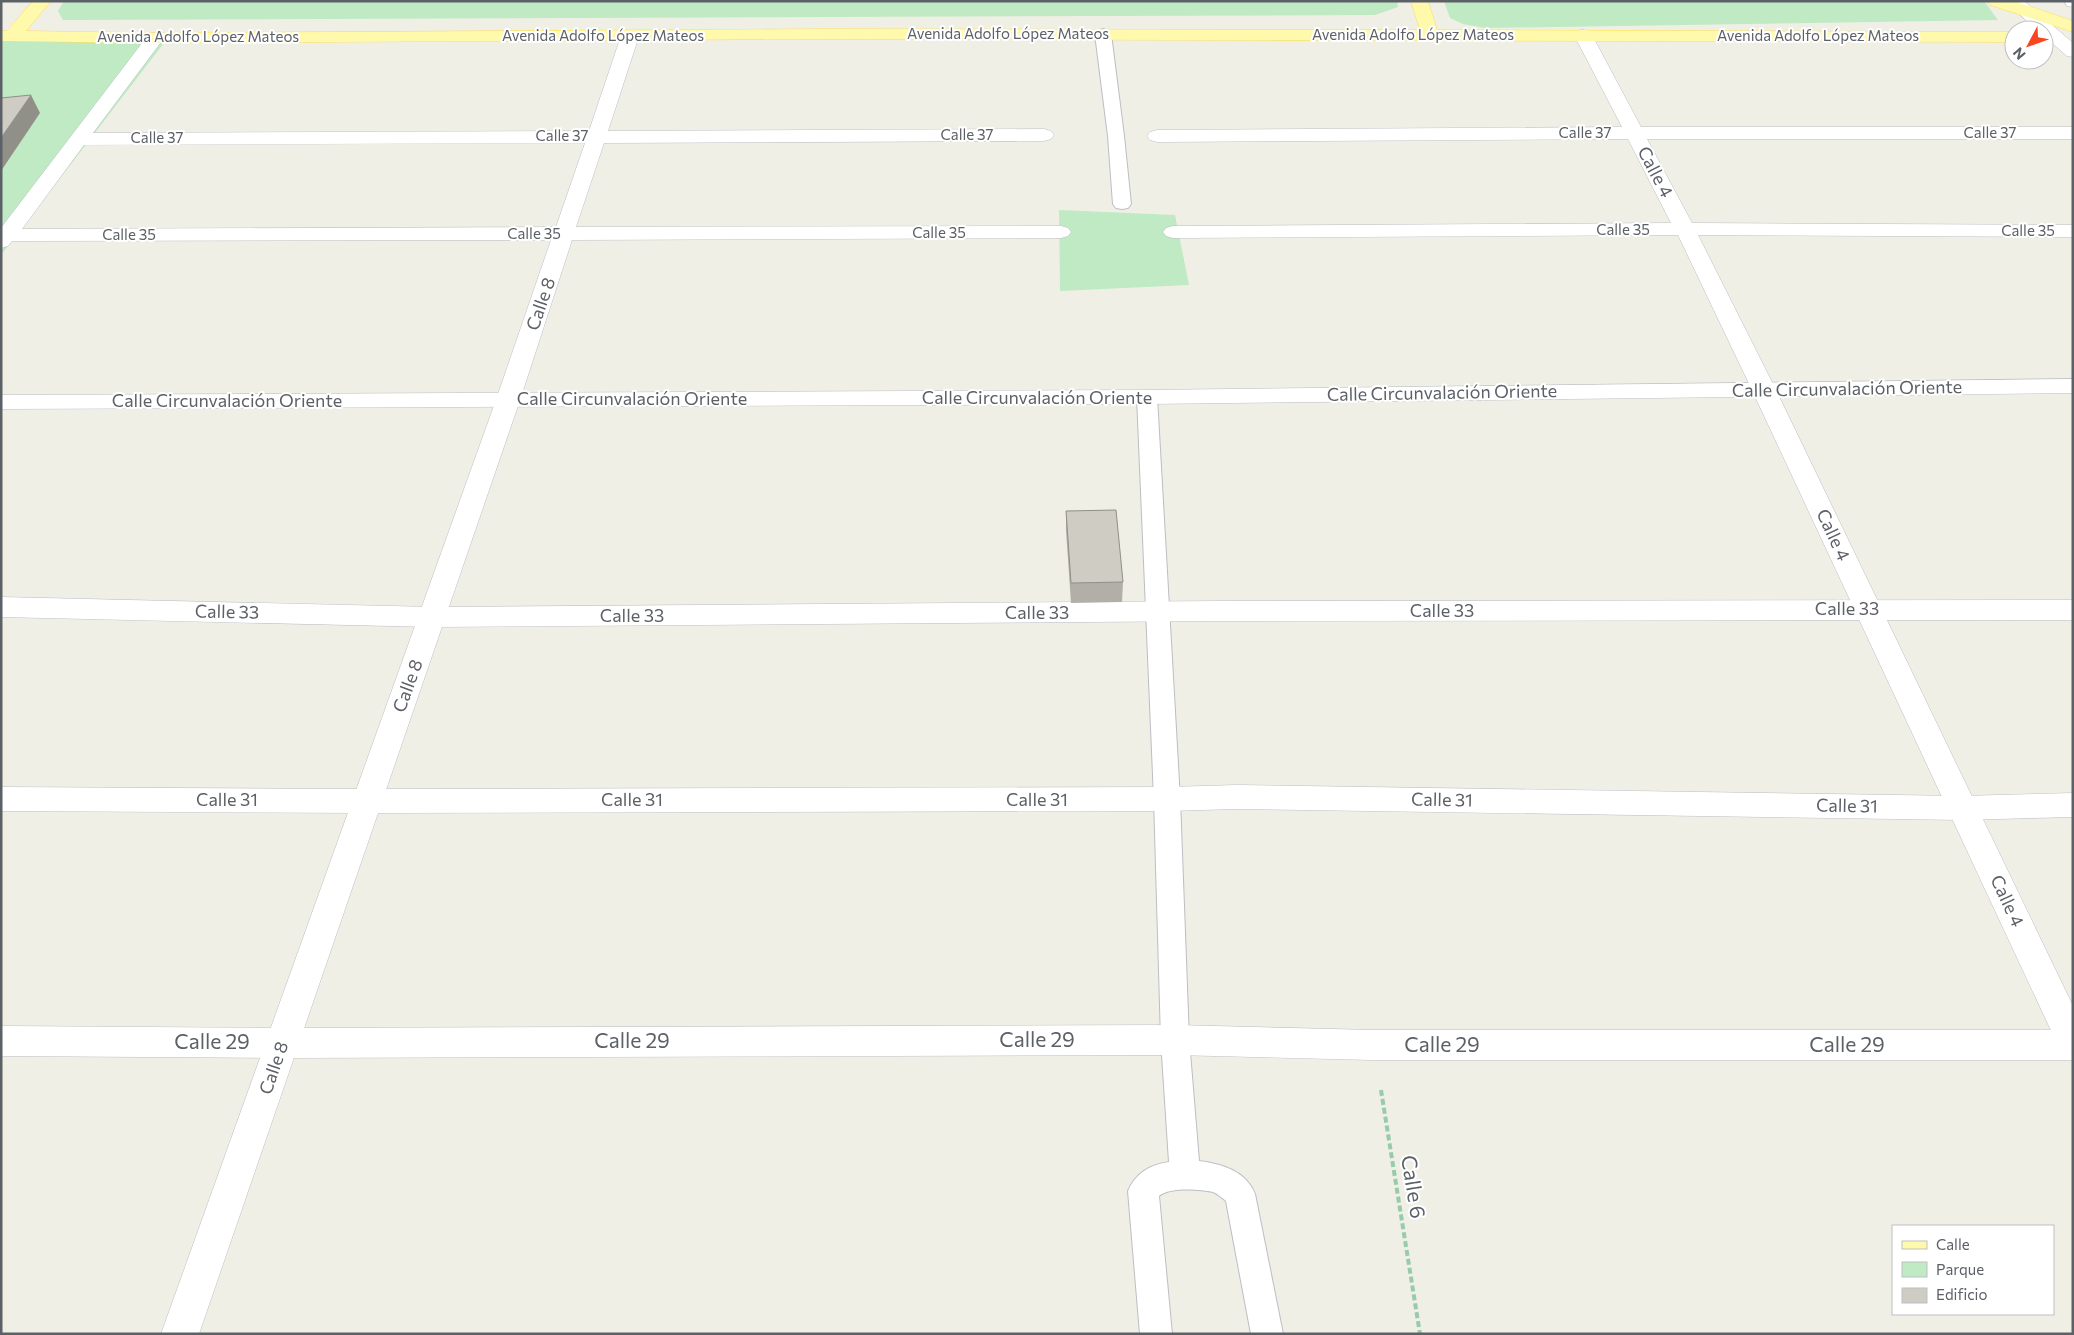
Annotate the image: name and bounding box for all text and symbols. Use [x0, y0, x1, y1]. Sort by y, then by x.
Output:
north arrow [2004, 20, 2054, 70]
street label: Avenida Adolfo López Mateos [907, 24, 1109, 42]
street label: Avenida Adolfo López Mateos [1312, 25, 1514, 43]
street label: Avenida Adolfo López Mateos [502, 26, 704, 44]
street label: Avenida Adolfo López Mateos [1717, 26, 1919, 44]
street label: Avenida Adolfo López Mateos [97, 27, 299, 45]
text: N [2009, 44, 2029, 63]
street label: Calle 37 [1559, 123, 1612, 141]
street label: Calle 37 [1964, 123, 2017, 141]
street label: Calle 37 [941, 125, 994, 143]
street label: Calle 37 [536, 126, 589, 144]
street label: Calle 37 [131, 128, 184, 146]
street label: Calle 4 [1633, 142, 1679, 201]
street label: Calle 35 [1596, 220, 1650, 238]
street label: Calle 35 [2001, 221, 2055, 239]
street label: Calle 35 [912, 223, 966, 241]
street label: Calle 35 [507, 224, 561, 242]
street label: Calle 35 [102, 225, 156, 243]
street label: Calle 8 [521, 274, 559, 333]
street label: Calle Circunvalación Oriente [1732, 375, 1962, 401]
street label: Calle Circunvalación Oriente [1327, 379, 1557, 405]
street label: Calle Circunvalación Oriente [922, 386, 1152, 408]
street label: Calle Circunvalación Oriente [517, 387, 747, 409]
street label: Calle Circunvalación Oriente [112, 389, 342, 411]
street label: Calle 4 [1812, 505, 1856, 564]
street label: Calle 33 [1815, 597, 1879, 619]
street label: Calle 33 [195, 599, 259, 623]
street label: Calle 33 [1410, 599, 1474, 621]
street label: Calle 33 [1005, 601, 1069, 623]
street label: Calle 33 [600, 604, 664, 626]
street label: Calle 8 [387, 656, 427, 715]
street label: Calle 31 [1411, 787, 1473, 811]
street label: Calle 31 [196, 788, 258, 810]
street label: Calle 31 [601, 788, 663, 810]
street label: Calle 31 [1006, 788, 1068, 810]
street label: Calle 31 [1816, 793, 1878, 817]
street label: Calle 4 [1986, 871, 2030, 930]
street label: Calle 29 [999, 1026, 1075, 1051]
street label: Calle 29 [594, 1027, 670, 1052]
street label: Calle 29 [174, 1028, 250, 1053]
street label: Calle 29 [1404, 1031, 1480, 1056]
street label: Calle 29 [1809, 1031, 1885, 1056]
street label: Calle 8 [254, 1038, 292, 1097]
street label: Calle 6 [1397, 1153, 1432, 1220]
legend [1892, 1225, 2054, 1315]
text: Calle [1936, 1235, 1970, 1253]
text: Parque [1936, 1260, 1984, 1278]
text: Edificio [1936, 1285, 1987, 1303]

